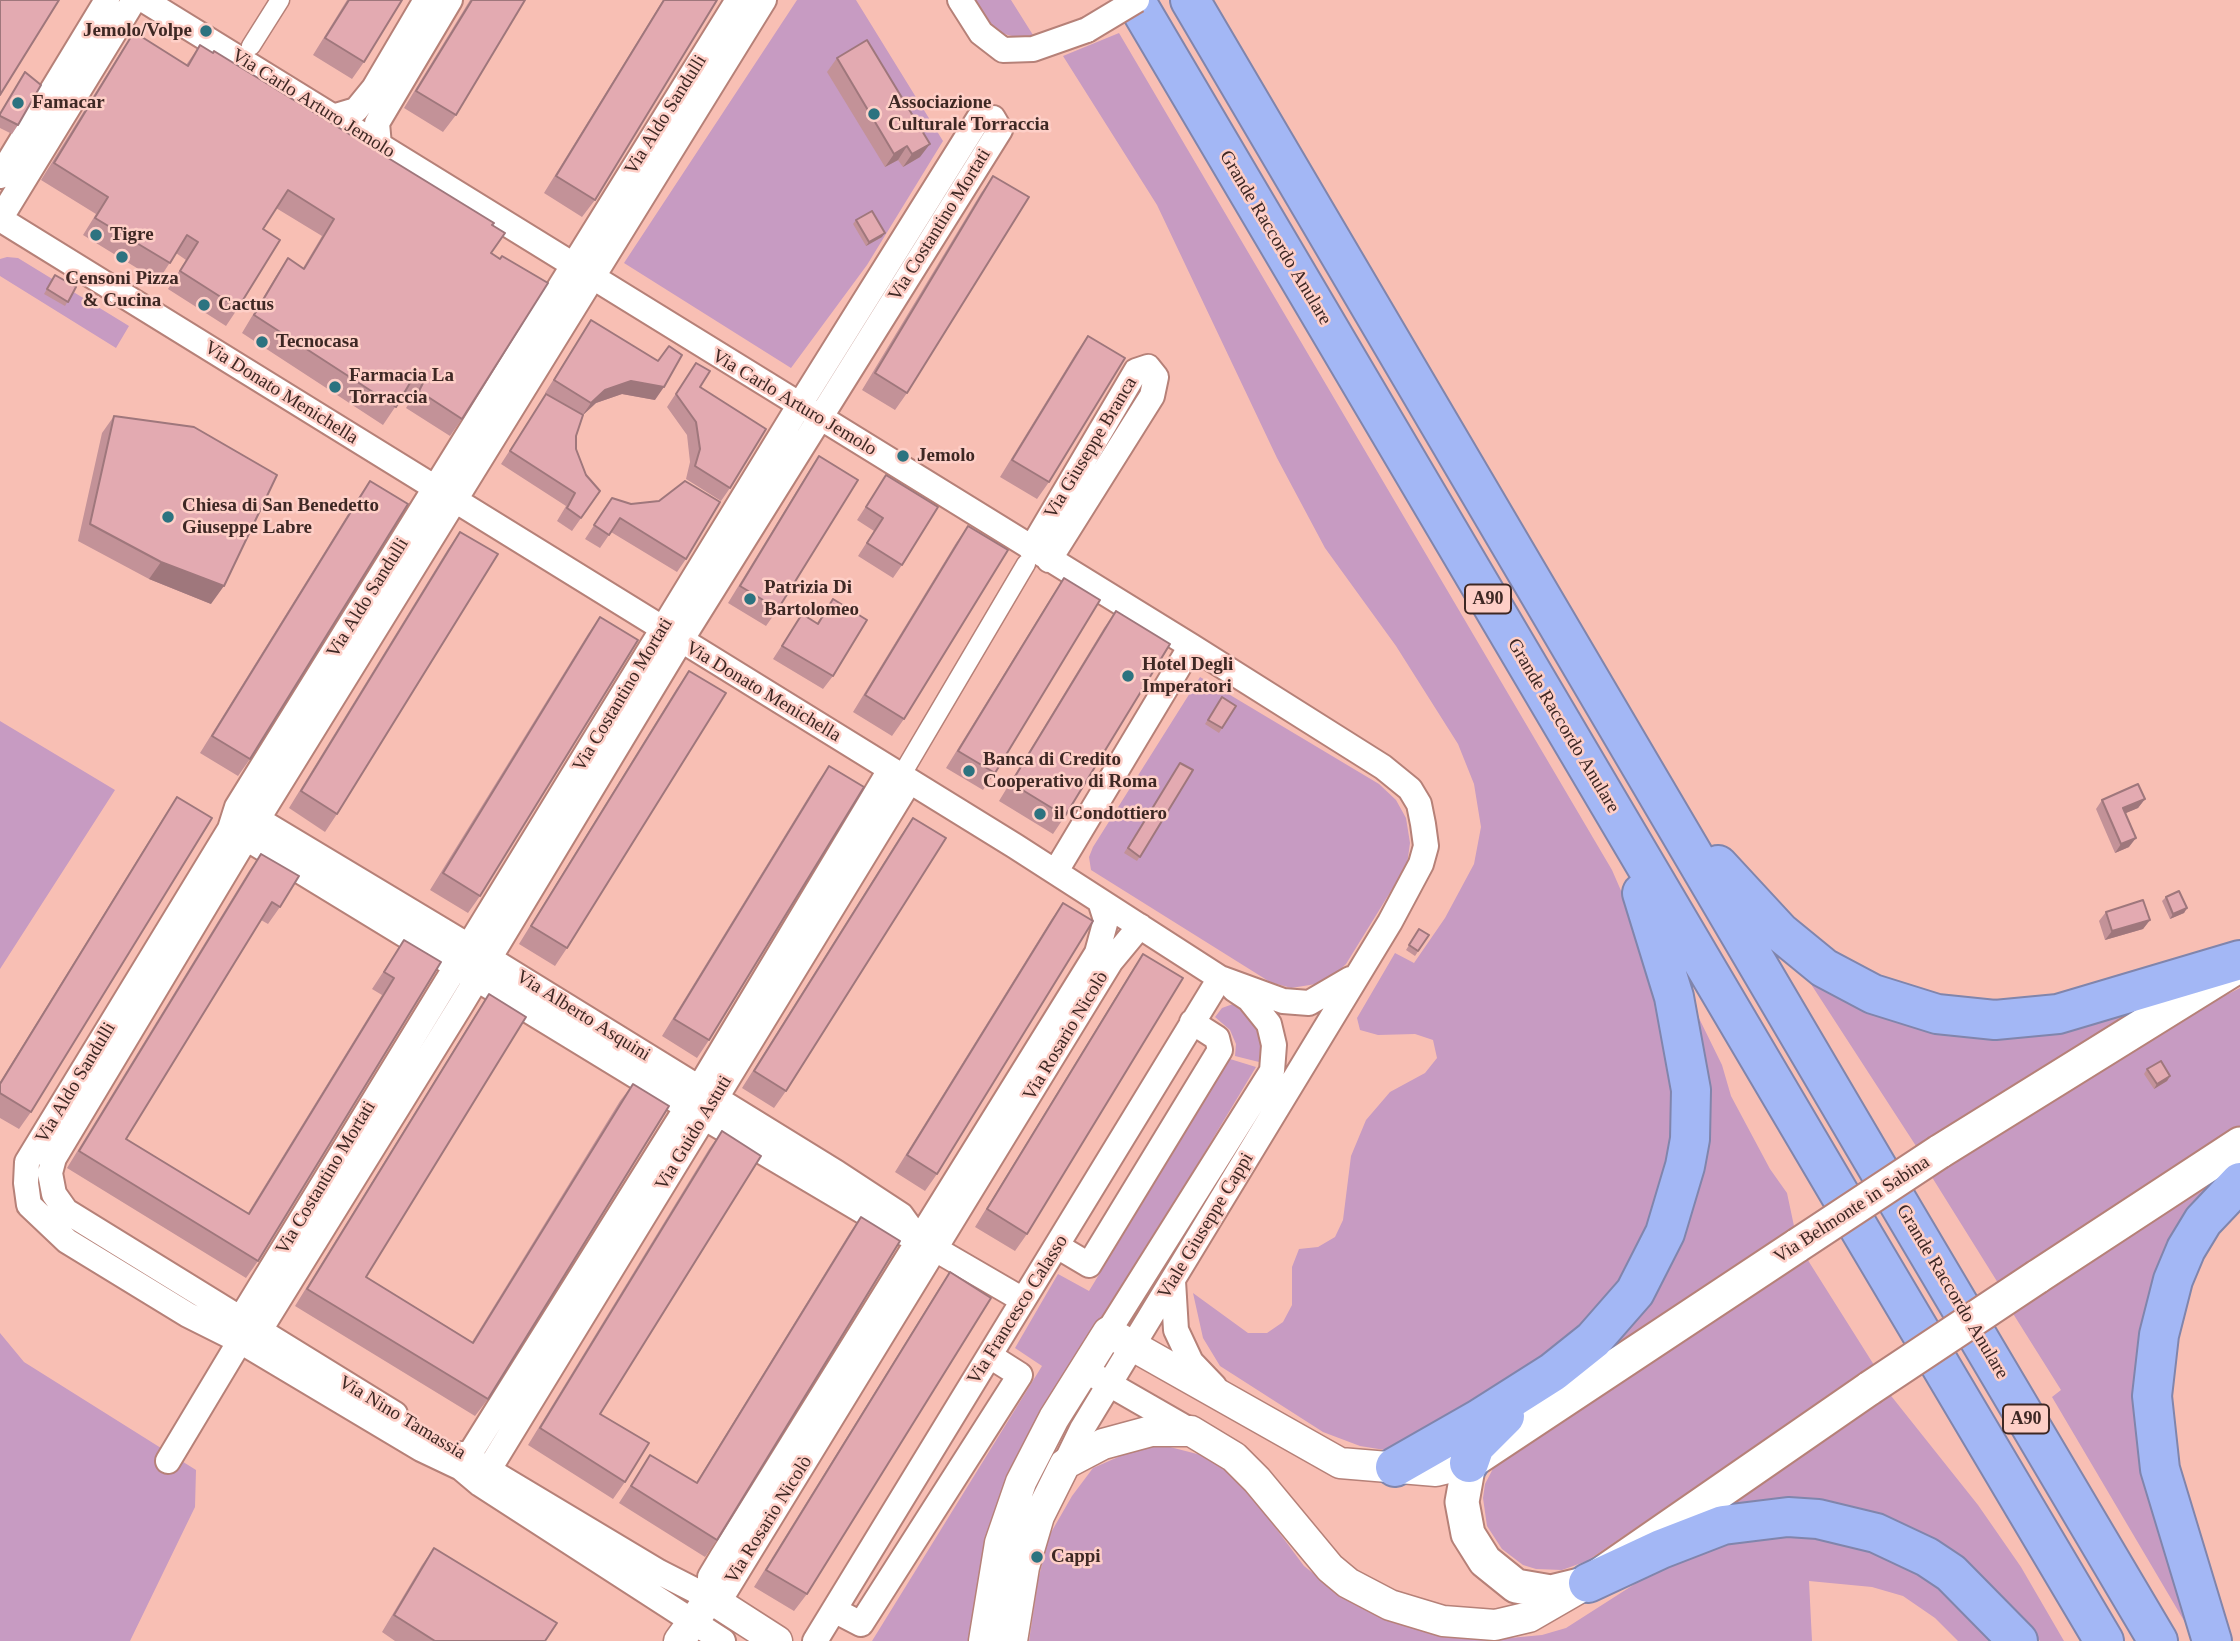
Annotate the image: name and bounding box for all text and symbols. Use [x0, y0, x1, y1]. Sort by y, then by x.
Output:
place label: Jemolo/Volpe [83, 20, 192, 42]
marker: Jemolo/Volpe [198, 23, 214, 39]
street label: Via Carlo Arturo Jemolo [227, 44, 399, 164]
street label: Via Aldo Sandulli [620, 51, 712, 179]
place label: Famacar [32, 92, 105, 114]
place label: Associazione Culturale Torraccia [888, 92, 1049, 136]
marker: Famacar [10, 95, 26, 111]
marker: Associazione Culturale Torraccia [866, 106, 882, 122]
street label: Via Costantino Mortati [884, 145, 996, 305]
street label: Grande Raccordo Anulare [1214, 147, 1336, 329]
place label: Tigre [110, 224, 154, 246]
marker: Tigre [88, 227, 104, 243]
marker: Censoni Pizza & Cucina [114, 249, 130, 265]
place label: Censoni Pizza & Cucina [65, 268, 179, 312]
place label: Cactus [218, 294, 274, 316]
marker: Cactus [196, 297, 212, 313]
place label: Tecnocasa [276, 331, 359, 353]
marker: Tecnocasa [254, 334, 270, 350]
street label: Via Donato Menichella [200, 336, 362, 450]
street label: Via Carlo Arturo Jemolo [707, 345, 881, 461]
place label: Farmacia La Torraccia [349, 365, 454, 409]
street label: Via Giuseppe Branca [1040, 373, 1142, 523]
marker: Farmacia La Torraccia [327, 379, 343, 395]
place label: Jemolo [917, 445, 975, 467]
marker: Jemolo [895, 448, 911, 464]
place label: Chiesa di San Benedetto Giuseppe Labre [182, 495, 379, 539]
marker: Chiesa di San Benedetto Giuseppe Labre [160, 509, 176, 525]
street label: Via Aldo Sandulli [322, 534, 414, 662]
place label: Patrizia Di Bartolomeo [764, 577, 859, 621]
road number: A90 [1465, 584, 1511, 614]
marker: Patrizia Di Bartolomeo [742, 591, 758, 607]
street label: Via Costantino Mortati [568, 614, 678, 776]
street label: Grande Raccordo Anulare [1502, 635, 1624, 817]
street label: Via Donato Menichella [681, 637, 845, 747]
place label: Hotel Degli Imperatori [1142, 654, 1233, 698]
marker: Hotel Degli Imperatori [1120, 668, 1136, 684]
place label: Banca di Credito Cooperativo di Roma [983, 749, 1157, 793]
marker: Banca di Credito Cooperativo di Roma [961, 763, 977, 779]
place label: il Condottiero [1054, 803, 1167, 825]
marker: il Condottiero [1032, 806, 1048, 822]
street label: Via Alberto Asquini [512, 966, 654, 1066]
street label: Via Rosario Nicolò [1018, 967, 1114, 1105]
street label: Via Aldo Sandulli [31, 1018, 121, 1148]
street label: Via Guido Astuti [651, 1072, 737, 1194]
street label: Via Costantino Mortati [271, 1097, 381, 1259]
street label: Viale Giuseppe Cappi [1153, 1149, 1259, 1303]
street label: Via Belmonte in Sabina [1770, 1151, 1934, 1269]
street label: Grande Raccordo Anulare [1891, 1201, 2013, 1383]
street label: Via Francesco Calasso [963, 1231, 1073, 1389]
street label: Via Nino Tamassia [334, 1371, 470, 1465]
road number: A90 [2003, 1404, 2049, 1434]
street label: Via Rosario Nicolò [720, 1452, 818, 1588]
place label: Cappi [1051, 1546, 1101, 1568]
marker: Cappi [1029, 1549, 1045, 1565]

